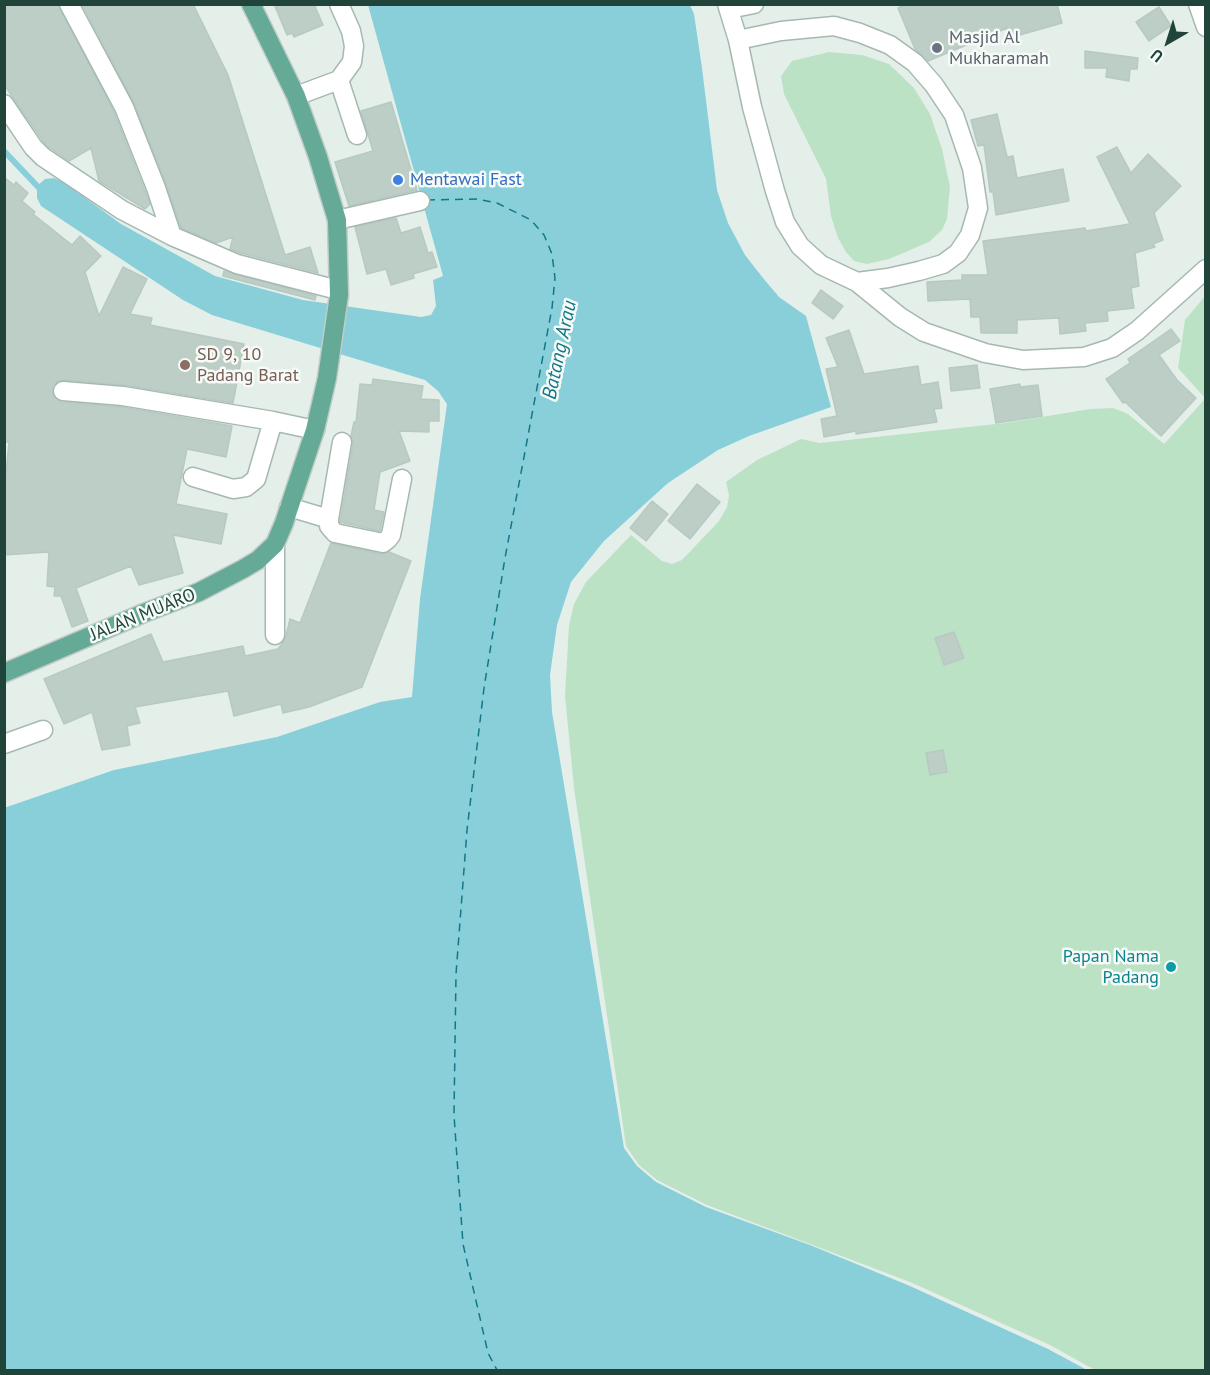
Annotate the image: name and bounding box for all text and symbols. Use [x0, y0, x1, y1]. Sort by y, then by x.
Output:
north arrow [1138, 12, 1198, 72]
place label: Masjid Al Mukharamah [949, 27, 1049, 70]
marker: Masjid Al Mukharamah [930, 41, 944, 55]
text: U [1146, 45, 1167, 67]
place label: Mentawai Fast [410, 169, 522, 191]
marker: Mentawai Fast [391, 173, 405, 187]
water label: Batang Arau [538, 298, 582, 402]
place label: SD 9, 10 Padang Barat [197, 344, 299, 386]
marker: SD 9, 10 Padang Barat [178, 358, 192, 372]
street label: JALAN MUARO [87, 584, 199, 646]
place label: Papan Nama Padang [1063, 946, 1159, 988]
marker: Papan Nama Padang [1164, 960, 1178, 974]

